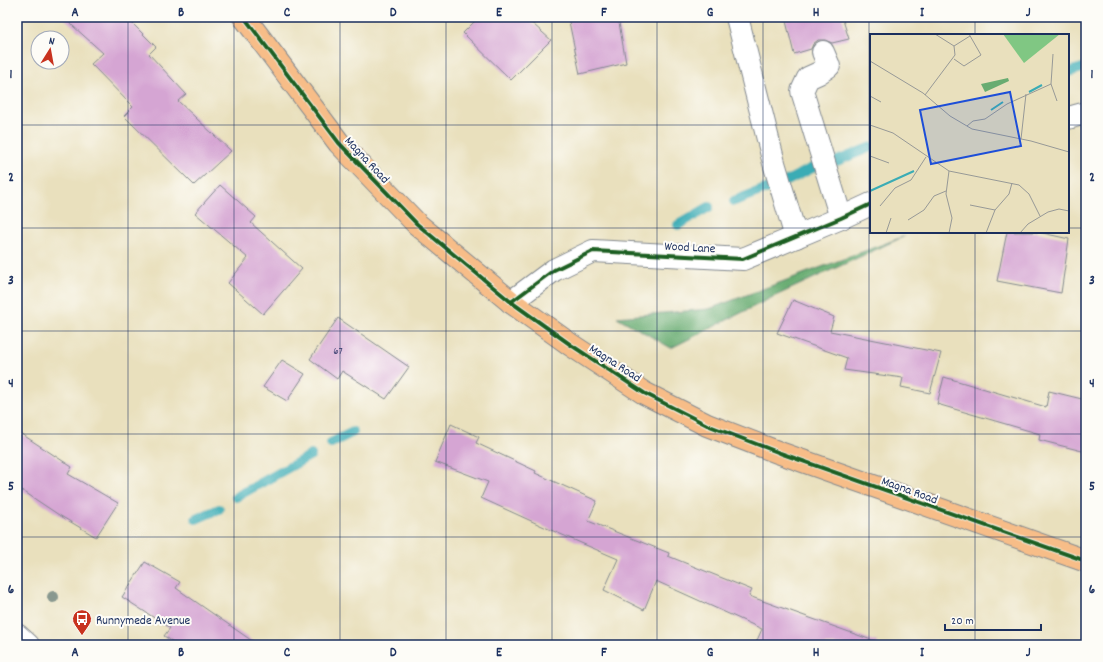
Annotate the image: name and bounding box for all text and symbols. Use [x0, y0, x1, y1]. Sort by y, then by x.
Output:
text: A [71, 4, 79, 23]
text: B [178, 4, 184, 23]
text: C [284, 4, 291, 23]
text: D [390, 4, 397, 23]
text: E [496, 4, 503, 23]
text: F [601, 4, 607, 23]
text: G [707, 4, 714, 23]
text: H [813, 4, 820, 23]
text: I [920, 4, 925, 23]
text: J [1026, 4, 1031, 23]
north arrow [30, 30, 70, 70]
text: N [47, 34, 56, 51]
inset map [870, 34, 1069, 233]
text: 1 [10, 66, 13, 85]
text: 1 [1091, 66, 1094, 85]
street label: Magna Road [339, 133, 393, 189]
text: 2 [8, 169, 14, 188]
text: 2 [1089, 169, 1095, 188]
street label: Wood Lane [664, 238, 716, 259]
text: 3 [8, 272, 14, 291]
text: 3 [1089, 272, 1095, 291]
street label: Magna Road [585, 340, 644, 388]
house number: 67 [333, 344, 343, 360]
text: 4 [8, 375, 14, 394]
text: 4 [1089, 375, 1095, 394]
street label: Magna Road [878, 472, 940, 510]
text: 5 [8, 478, 14, 497]
text: 5 [1089, 478, 1095, 497]
text: 6 [8, 581, 15, 600]
text: 6 [1089, 581, 1096, 600]
scale bar [945, 606, 1041, 632]
bus stop icon: Runnymede Avenue [71, 608, 93, 636]
place label: Runnymede Avenue [96, 612, 191, 631]
text: 20 m [951, 613, 974, 630]
text: A [71, 644, 79, 662]
text: B [178, 644, 184, 662]
text: C [284, 644, 291, 662]
text: D [390, 644, 397, 662]
text: E [496, 644, 503, 662]
text: F [601, 644, 607, 662]
text: G [707, 644, 714, 662]
text: H [813, 644, 820, 662]
text: I [920, 644, 925, 662]
text: J [1026, 644, 1031, 662]

